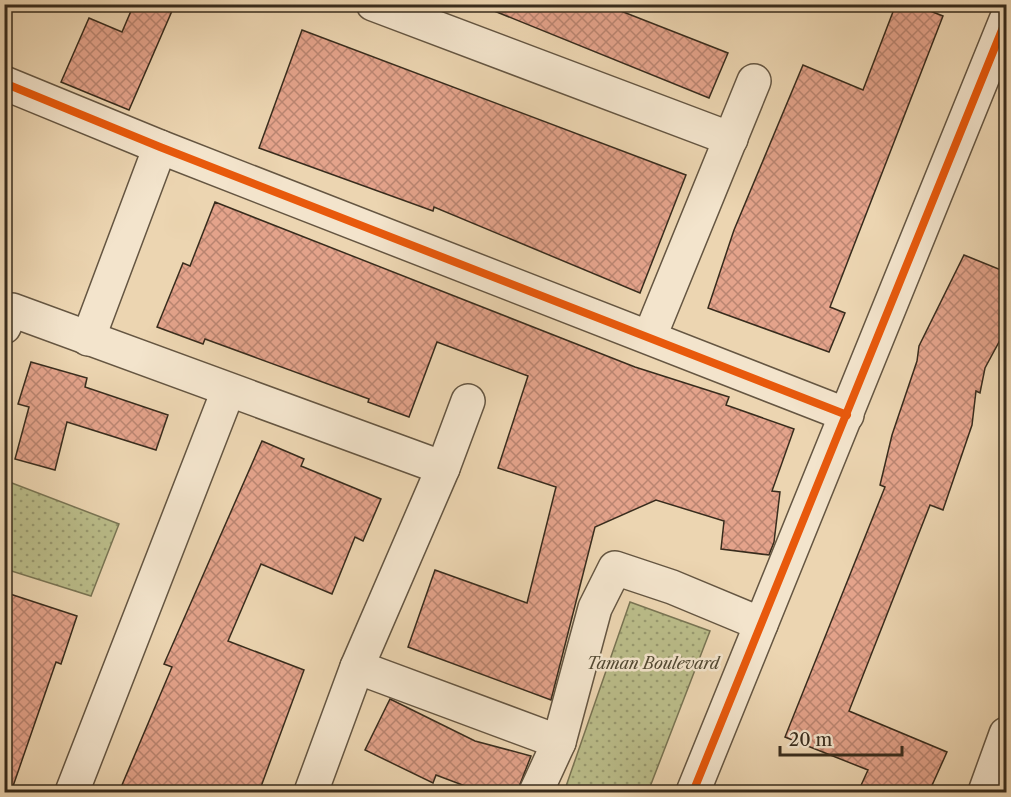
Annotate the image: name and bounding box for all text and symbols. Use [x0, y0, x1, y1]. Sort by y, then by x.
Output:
park label: Taman Boulevard [587, 653, 721, 673]
scale bar [780, 719, 902, 757]
text: 20 m [789, 729, 833, 751]

